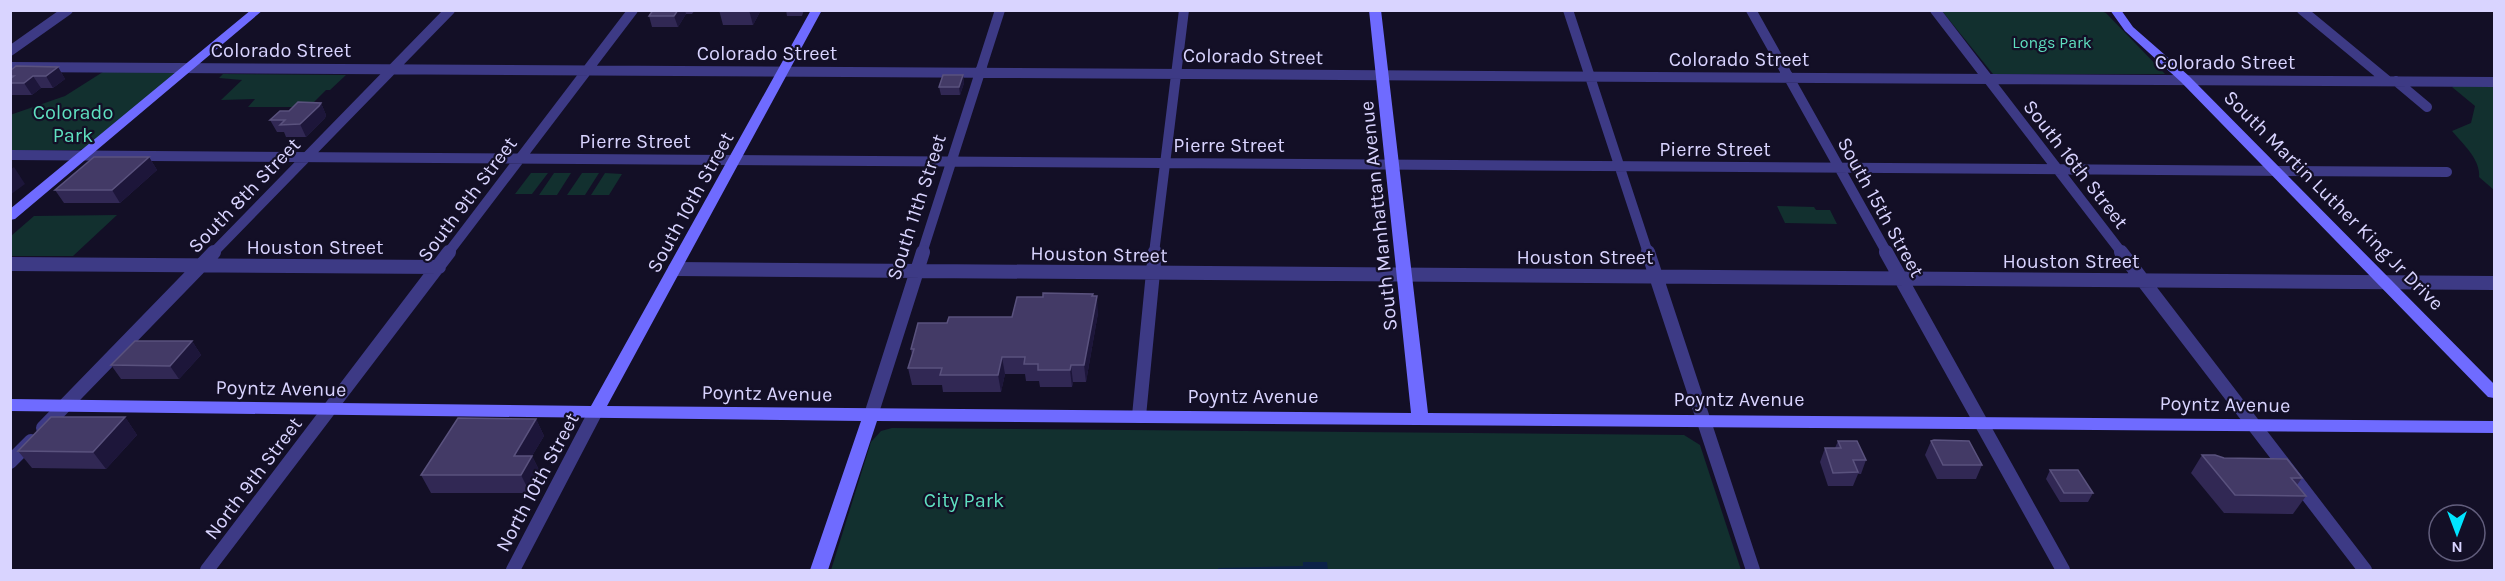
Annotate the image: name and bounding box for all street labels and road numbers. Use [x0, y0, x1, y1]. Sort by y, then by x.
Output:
street label: Colorado Street [211, 39, 352, 62]
street label: Colorado Street [697, 42, 838, 65]
street label: Colorado Street [1183, 44, 1324, 69]
street label: Colorado Street [1669, 48, 1810, 71]
street label: Colorado Street [2155, 51, 2296, 74]
street label: South Martin Luther King Jr Drive [2219, 86, 2448, 315]
street label: South 16th Street [2018, 95, 2133, 234]
street label: South Manhattan Avenue [1355, 100, 1402, 332]
street label: South 10th Street [642, 128, 739, 277]
street label: Pierre Street [579, 130, 691, 153]
street label: South 11th Street [882, 131, 951, 283]
street label: South 9th Street [413, 132, 522, 266]
street label: South 8th Street [184, 133, 305, 258]
street label: South 15th Street [1833, 133, 1929, 282]
street label: Pierre Street [1173, 134, 1285, 157]
street label: Pierre Street [1659, 138, 1771, 161]
street label: Houston Street [246, 236, 384, 259]
street label: Houston Street [1030, 242, 1168, 267]
street label: Houston Street [1516, 246, 1654, 269]
street label: Houston Street [2002, 250, 2140, 273]
street label: Poyntz Avenue [215, 376, 347, 401]
street label: Poyntz Avenue [701, 381, 833, 406]
street label: Poyntz Avenue [1188, 385, 1318, 408]
street label: Poyntz Avenue [1674, 388, 1804, 411]
street label: Poyntz Avenue [2159, 392, 2291, 417]
street label: North 10th Street [491, 408, 584, 556]
street label: North 9th Street [200, 412, 307, 544]

